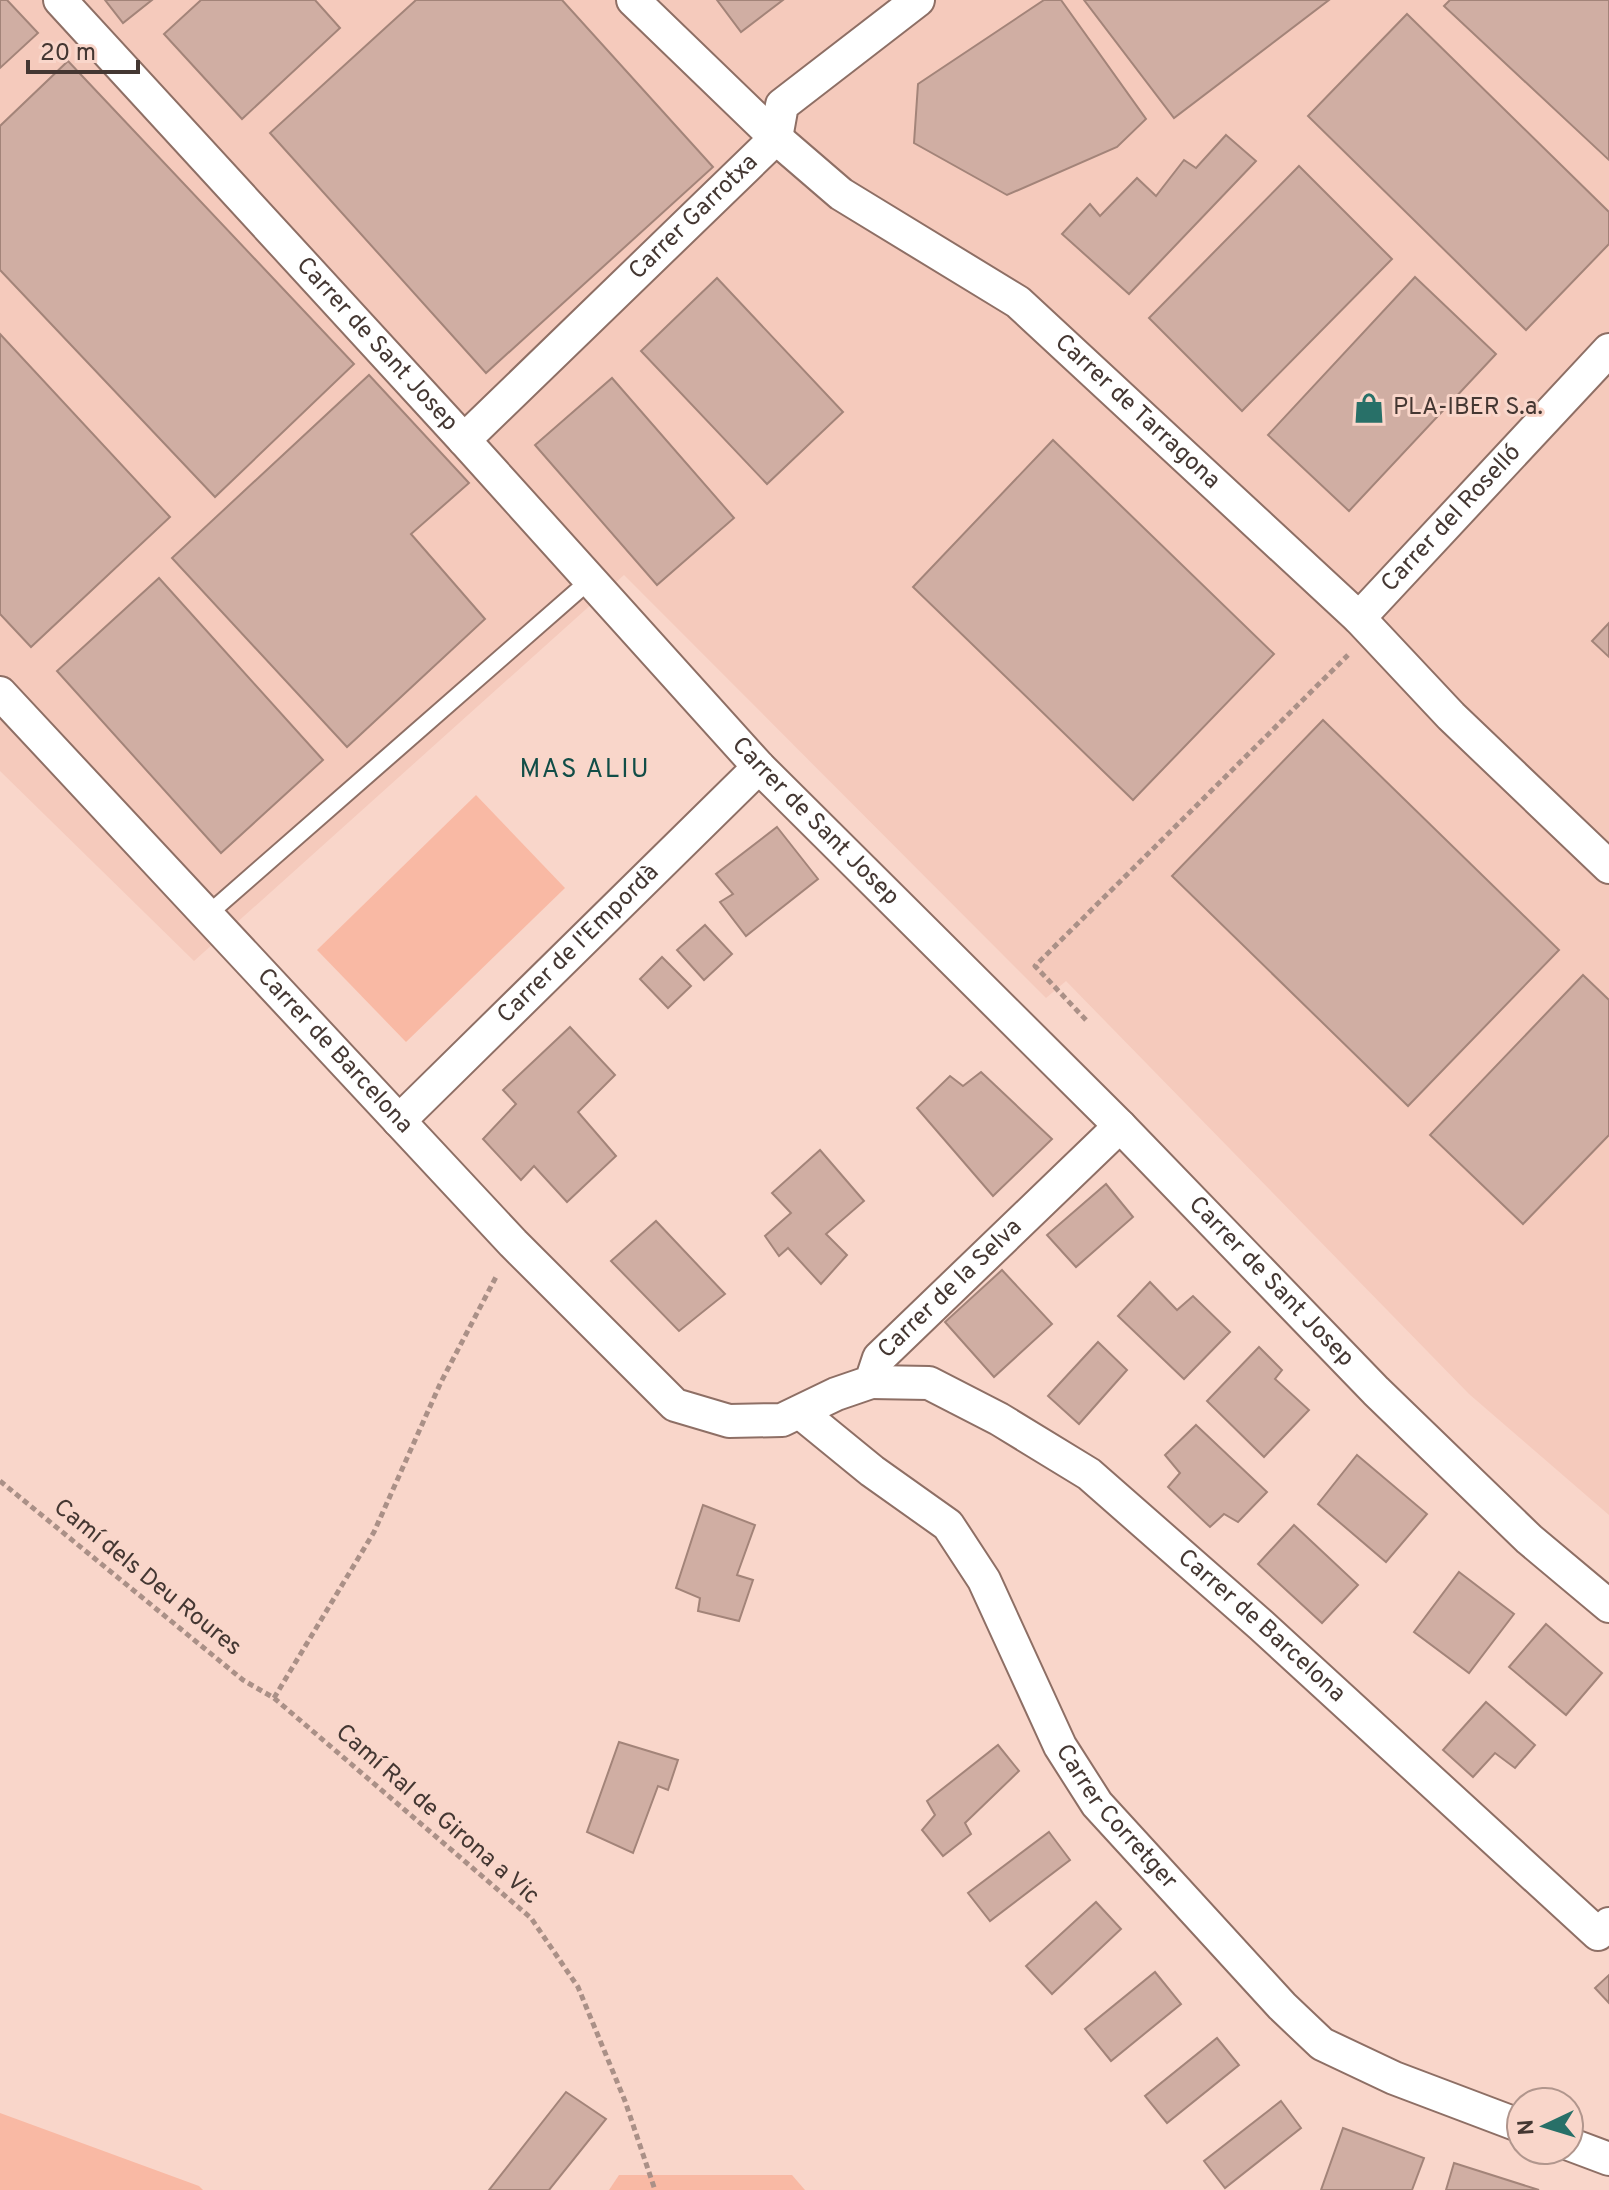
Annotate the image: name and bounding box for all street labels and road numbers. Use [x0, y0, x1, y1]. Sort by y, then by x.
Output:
street label: Carrer Garrotxa [623, 148, 765, 287]
street label: Carrer de Sant Josep [289, 251, 464, 438]
street label: Carrer de Tarragona [1048, 328, 1226, 496]
street label: Carrer del Roselló [1376, 438, 1528, 599]
street label: Carrer de Sant Josep [725, 731, 905, 912]
street label: Carrer de l'Empordà [491, 858, 666, 1030]
street label: Carrer de Barcelona [250, 962, 419, 1140]
street label: Carrer de Sant Josep [1182, 1191, 1360, 1374]
street label: Carrer de la Selva [872, 1213, 1029, 1365]
street label: Camí dels Deu Roures [47, 1493, 247, 1663]
street label: Carrer de Barcelona [1171, 1543, 1351, 1709]
street label: Camí Ral de Girona a Vic [329, 1718, 545, 1912]
street label: Carrer Corretger [1048, 1739, 1183, 1896]

